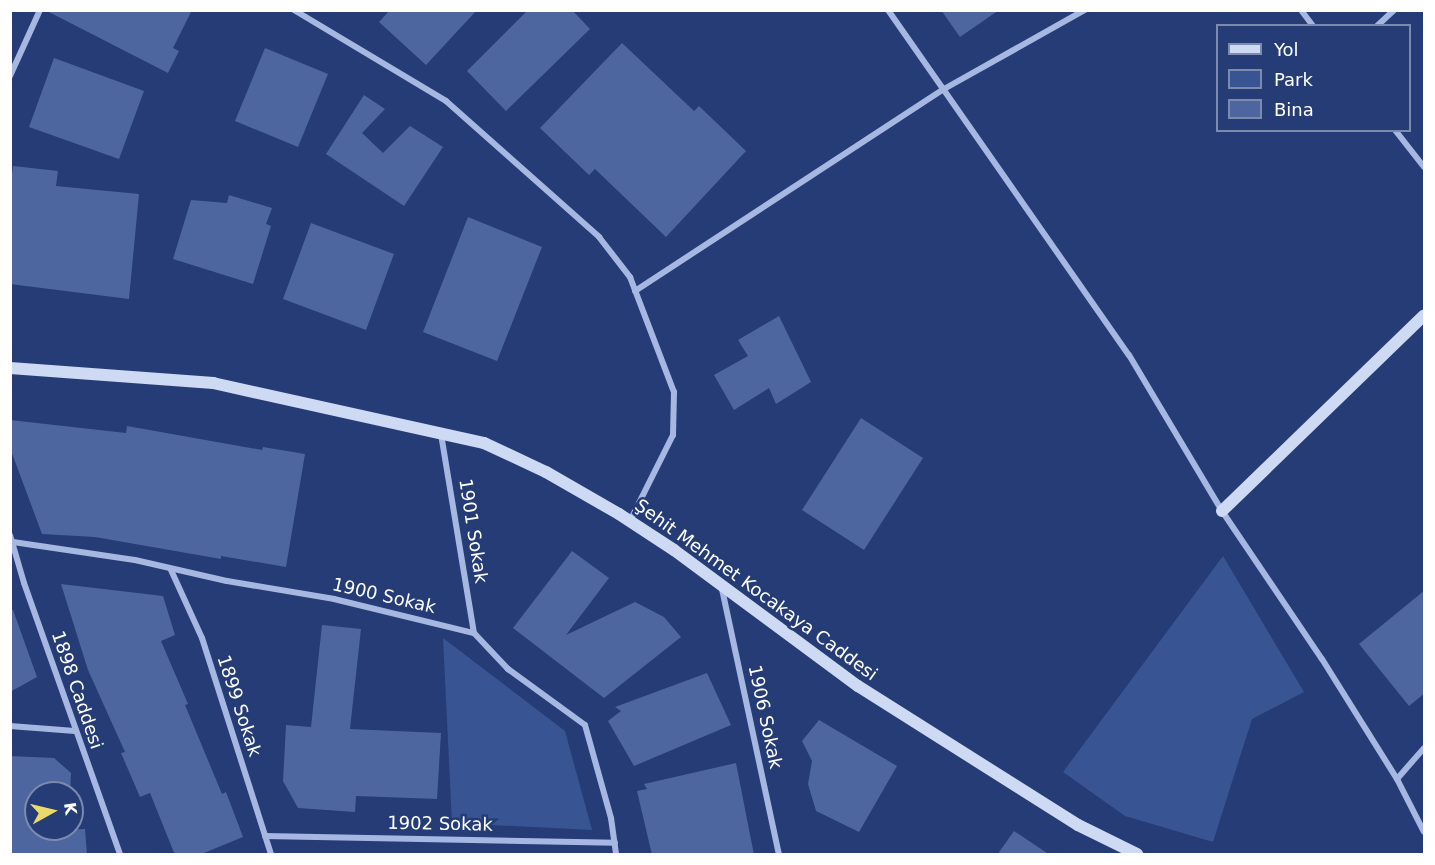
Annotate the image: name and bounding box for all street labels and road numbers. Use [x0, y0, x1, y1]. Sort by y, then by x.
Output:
street label: 1901 Sokak [454, 477, 492, 585]
street label: Şehit Mehmet Kocakaya Caddesi [631, 495, 881, 685]
street label: 1900 Sokak [330, 574, 438, 618]
street label: 1898 Caddesi [47, 628, 107, 752]
street label: 1899 Sokak [212, 652, 266, 760]
street label: 1906 Sokak [743, 663, 787, 771]
street label: 1902 Sokak [387, 812, 493, 836]

